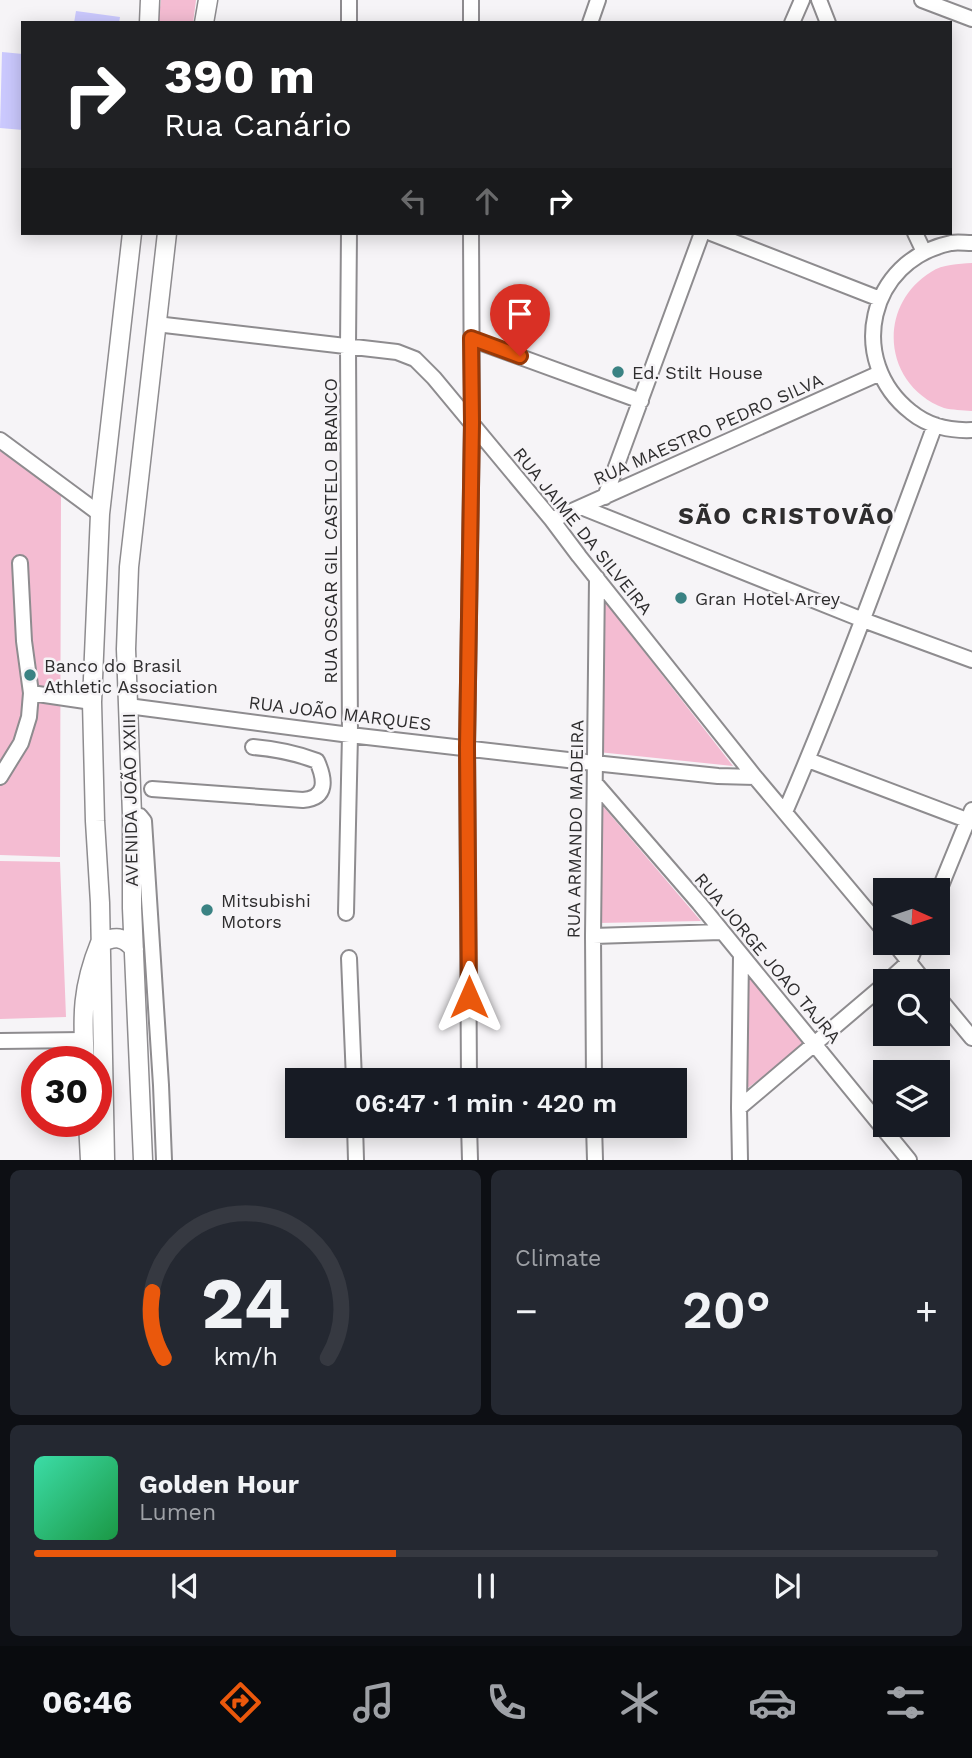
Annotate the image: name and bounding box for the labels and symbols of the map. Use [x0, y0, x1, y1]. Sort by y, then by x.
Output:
pin [490, 284, 550, 356]
place label: Ed. Stilt House [632, 362, 763, 383]
marker: Ed. Stilt House [610, 364, 626, 380]
street label: RUA MAESTRO PEDRO SILVA [590, 369, 826, 489]
street label: RUA OSCAR GIL CASTELO BRANCO [320, 378, 341, 684]
street label: RUA JAIME DA SILVEIRA [509, 443, 657, 619]
district label: SÃO CRISTOVÃO [678, 502, 896, 530]
place label: Gran Hotel Arrey [695, 588, 841, 609]
marker: Gran Hotel Arrey [673, 590, 689, 606]
place label: Banco do Brasil Athletic Association [44, 655, 218, 697]
marker: Banco do Brasil Athletic Association [22, 667, 38, 683]
street label: RUA JOÃO MARQUES [247, 691, 433, 735]
street label: AVENIDA JOÃO XXIII [118, 713, 142, 887]
street label: RUA ARMANDO MADEIRA [563, 719, 587, 939]
street label: RUA JORGE JOAO TAJRA [691, 869, 846, 1048]
north arrow [873, 878, 950, 956]
place label: Mitsubishi Motors [221, 890, 311, 932]
marker: Mitsubishi Motors [199, 902, 215, 918]
position arrow [432, 960, 506, 1034]
speed limit sign: 30 [21, 1046, 112, 1137]

